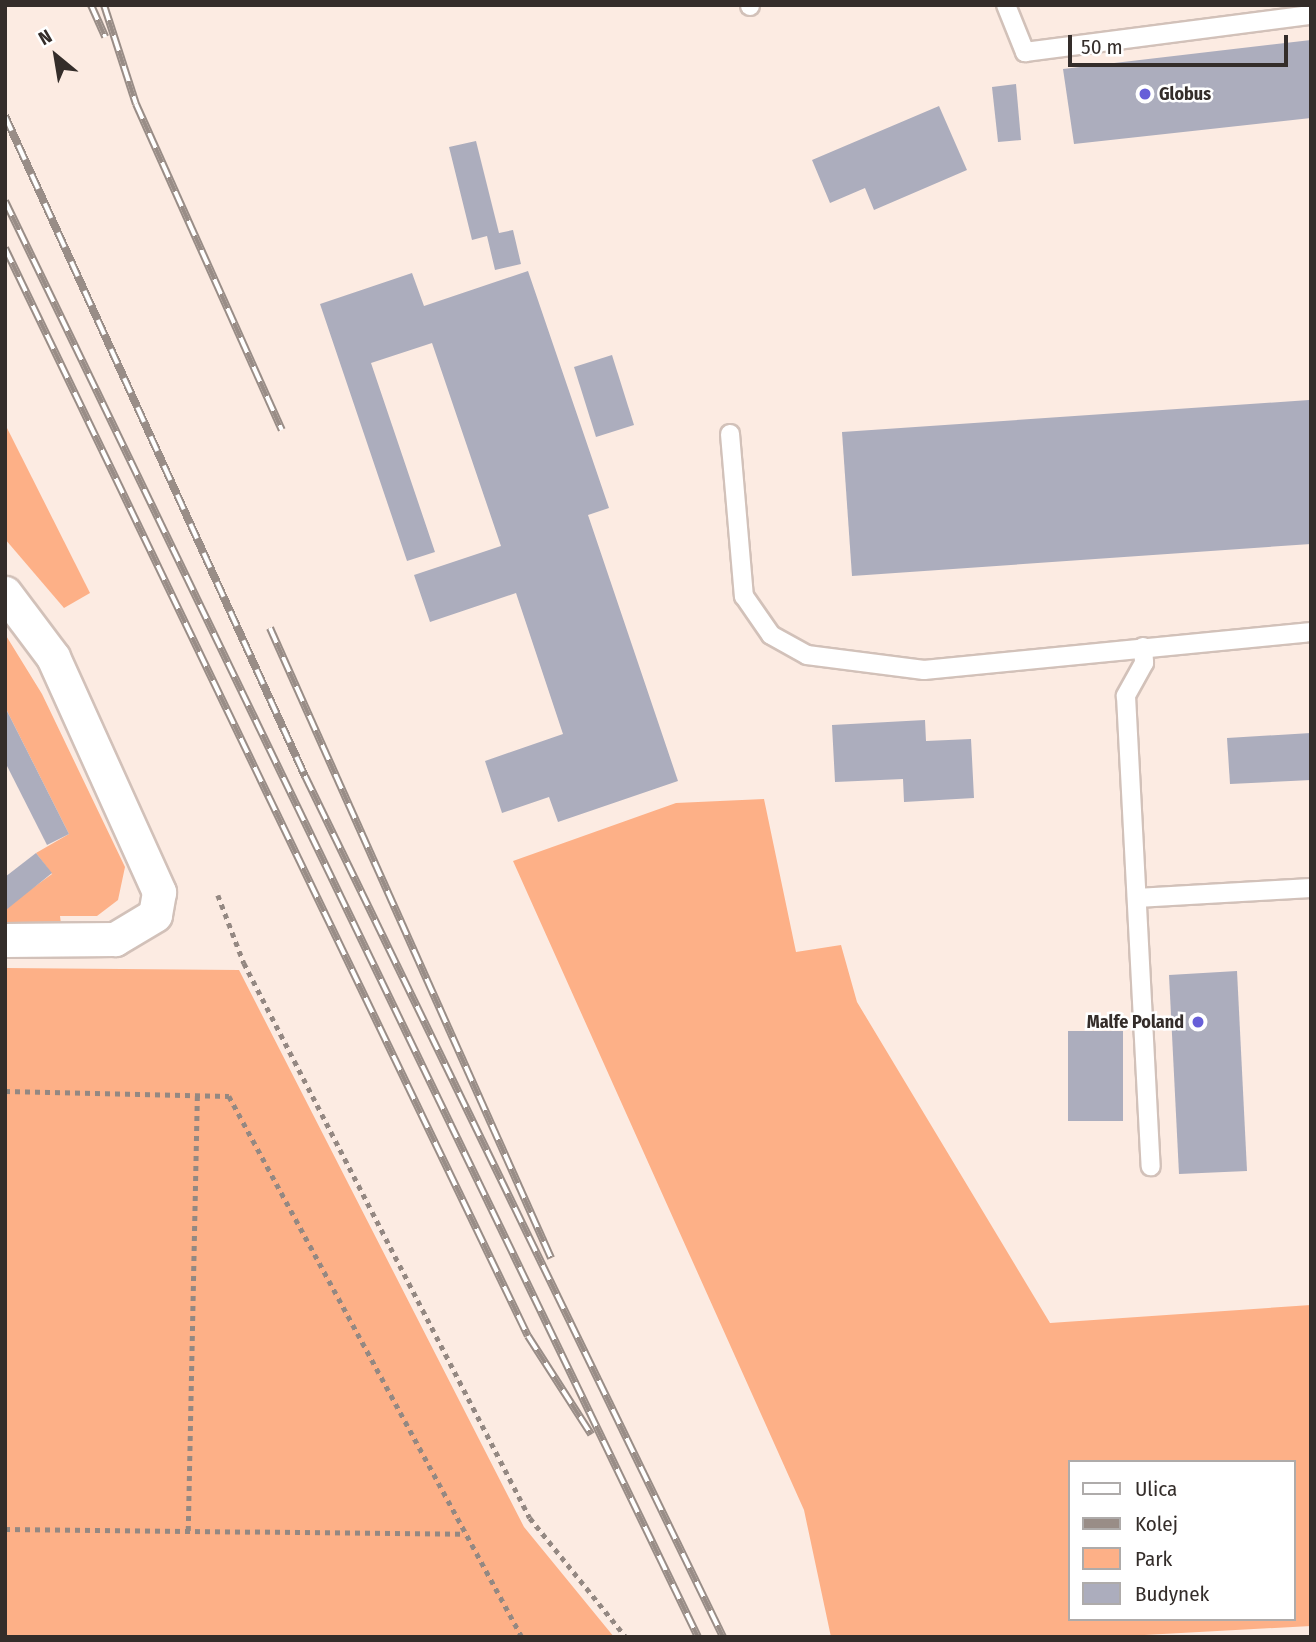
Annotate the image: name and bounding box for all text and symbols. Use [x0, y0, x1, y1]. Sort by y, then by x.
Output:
north arrow [21, 21, 91, 91]
scale bar [1071, 21, 1292, 65]
text: N [35, 25, 56, 50]
text: 50 m [1081, 34, 1123, 60]
place label: Globus [1159, 83, 1211, 105]
marker: Globus [1137, 86, 1153, 102]
place label: Malfe Poland [1087, 1011, 1184, 1033]
marker: Malfe Poland [1190, 1014, 1206, 1030]
legend [1068, 1460, 1295, 1621]
text: Ulica [1135, 1476, 1177, 1502]
text: Kolej [1135, 1511, 1178, 1537]
text: Park [1135, 1546, 1172, 1572]
text: Budynek [1135, 1581, 1209, 1607]

